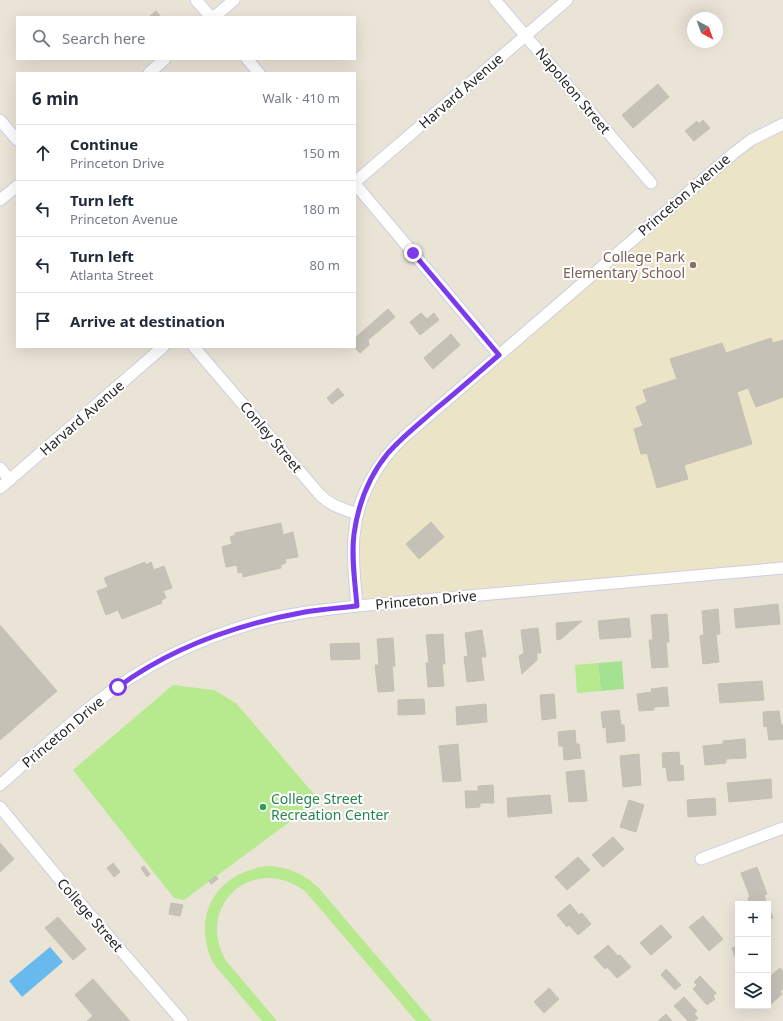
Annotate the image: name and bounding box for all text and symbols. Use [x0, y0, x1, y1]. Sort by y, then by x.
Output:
north arrow [687, 12, 723, 48]
search box [16, 16, 356, 60]
icon: search [30, 27, 52, 49]
text: Search here [62, 28, 145, 48]
street label: Napoleon Street [532, 44, 615, 138]
street label: Harvard Avenue [414, 49, 507, 133]
text: 6 min [32, 87, 79, 110]
text: Walk · 410 m [262, 89, 340, 107]
text: Continue [70, 134, 138, 154]
icon: ahead [32, 142, 54, 164]
text: 150 m [302, 144, 340, 162]
street label: Princeton Avenue [634, 149, 734, 240]
text: Princeton Drive [70, 154, 164, 172]
text: Turn left [70, 190, 134, 210]
icon: left [32, 198, 54, 220]
text: 180 m [302, 200, 340, 218]
text: Princeton Avenue [70, 210, 178, 228]
route end [404, 244, 422, 262]
text: Turn left [70, 246, 134, 266]
place label: College Park Elementary School [563, 247, 686, 282]
icon: left [32, 254, 54, 276]
text: 80 m [310, 256, 340, 274]
marker: College Park Elementary School [688, 260, 698, 270]
text: Atlanta Street [70, 266, 153, 284]
icon: arrive [32, 310, 54, 332]
text: Arrive at destination [70, 311, 225, 331]
street label: Harvard Avenue [35, 376, 128, 460]
street label: Conley Street [236, 397, 307, 476]
street label: Princeton Drive [375, 586, 477, 613]
route start [109, 678, 127, 696]
street label: Princeton Drive [18, 692, 108, 772]
place label: College Street Recreation Center [271, 789, 389, 824]
marker: College Street Recreation Center [258, 802, 268, 812]
street label: College Street [53, 874, 128, 955]
map controls [735, 901, 771, 1009]
button: + [735, 901, 771, 937]
button: − [735, 937, 771, 973]
button: layers [735, 973, 771, 1009]

